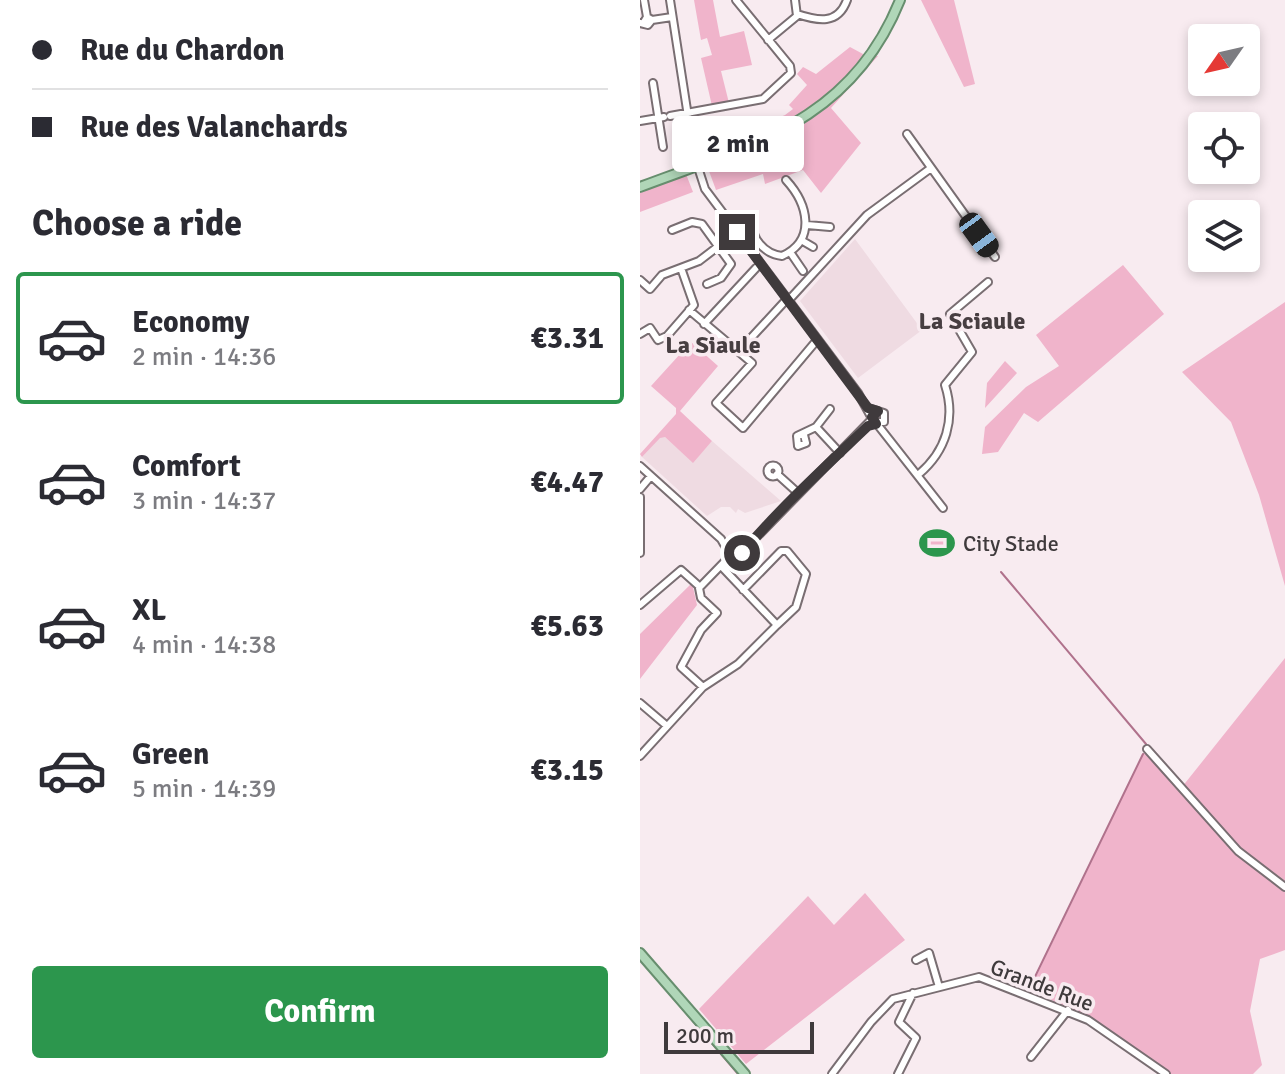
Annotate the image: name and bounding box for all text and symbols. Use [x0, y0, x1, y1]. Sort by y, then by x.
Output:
north arrow [1188, 24, 1260, 96]
map controls [1188, 24, 1260, 272]
text: Rue du Chardon [80, 32, 285, 69]
text: Rue des Valanchards [80, 109, 347, 146]
button: locate [1188, 112, 1260, 184]
callout: 2 min [671, 116, 803, 172]
text: 2 min [707, 128, 769, 160]
button: layers [1188, 200, 1260, 272]
text: Choose a ride [32, 201, 242, 246]
car [955, 209, 1003, 261]
route end [719, 214, 755, 250]
icon: car [36, 302, 108, 374]
text: Economy [132, 304, 249, 341]
district label: La Sciaule [919, 306, 1026, 336]
text: €3.31 [531, 320, 604, 357]
district label: La Siaule [665, 330, 761, 360]
text: 2 min · 14:36 [132, 341, 276, 373]
icon: car [36, 446, 108, 518]
text: Comfort [132, 448, 241, 485]
text: €4.47 [531, 464, 604, 501]
text: 3 min · 14:37 [132, 485, 276, 517]
sports icon: City Stade [918, 524, 956, 562]
place label: City Stade [963, 530, 1059, 557]
route start [724, 535, 760, 571]
icon: car [36, 590, 108, 662]
text: XL [132, 592, 166, 629]
text: €5.63 [531, 608, 604, 645]
text: 4 min · 14:38 [132, 629, 276, 661]
icon: car [36, 734, 108, 806]
text: Green [132, 736, 209, 773]
text: €3.15 [531, 752, 604, 789]
text: 5 min · 14:39 [132, 773, 276, 805]
street label: Grande Rue [987, 953, 1097, 1017]
button: Confirm [32, 966, 608, 1058]
scale bar [664, 1018, 814, 1054]
text: 200 m [676, 1022, 734, 1049]

